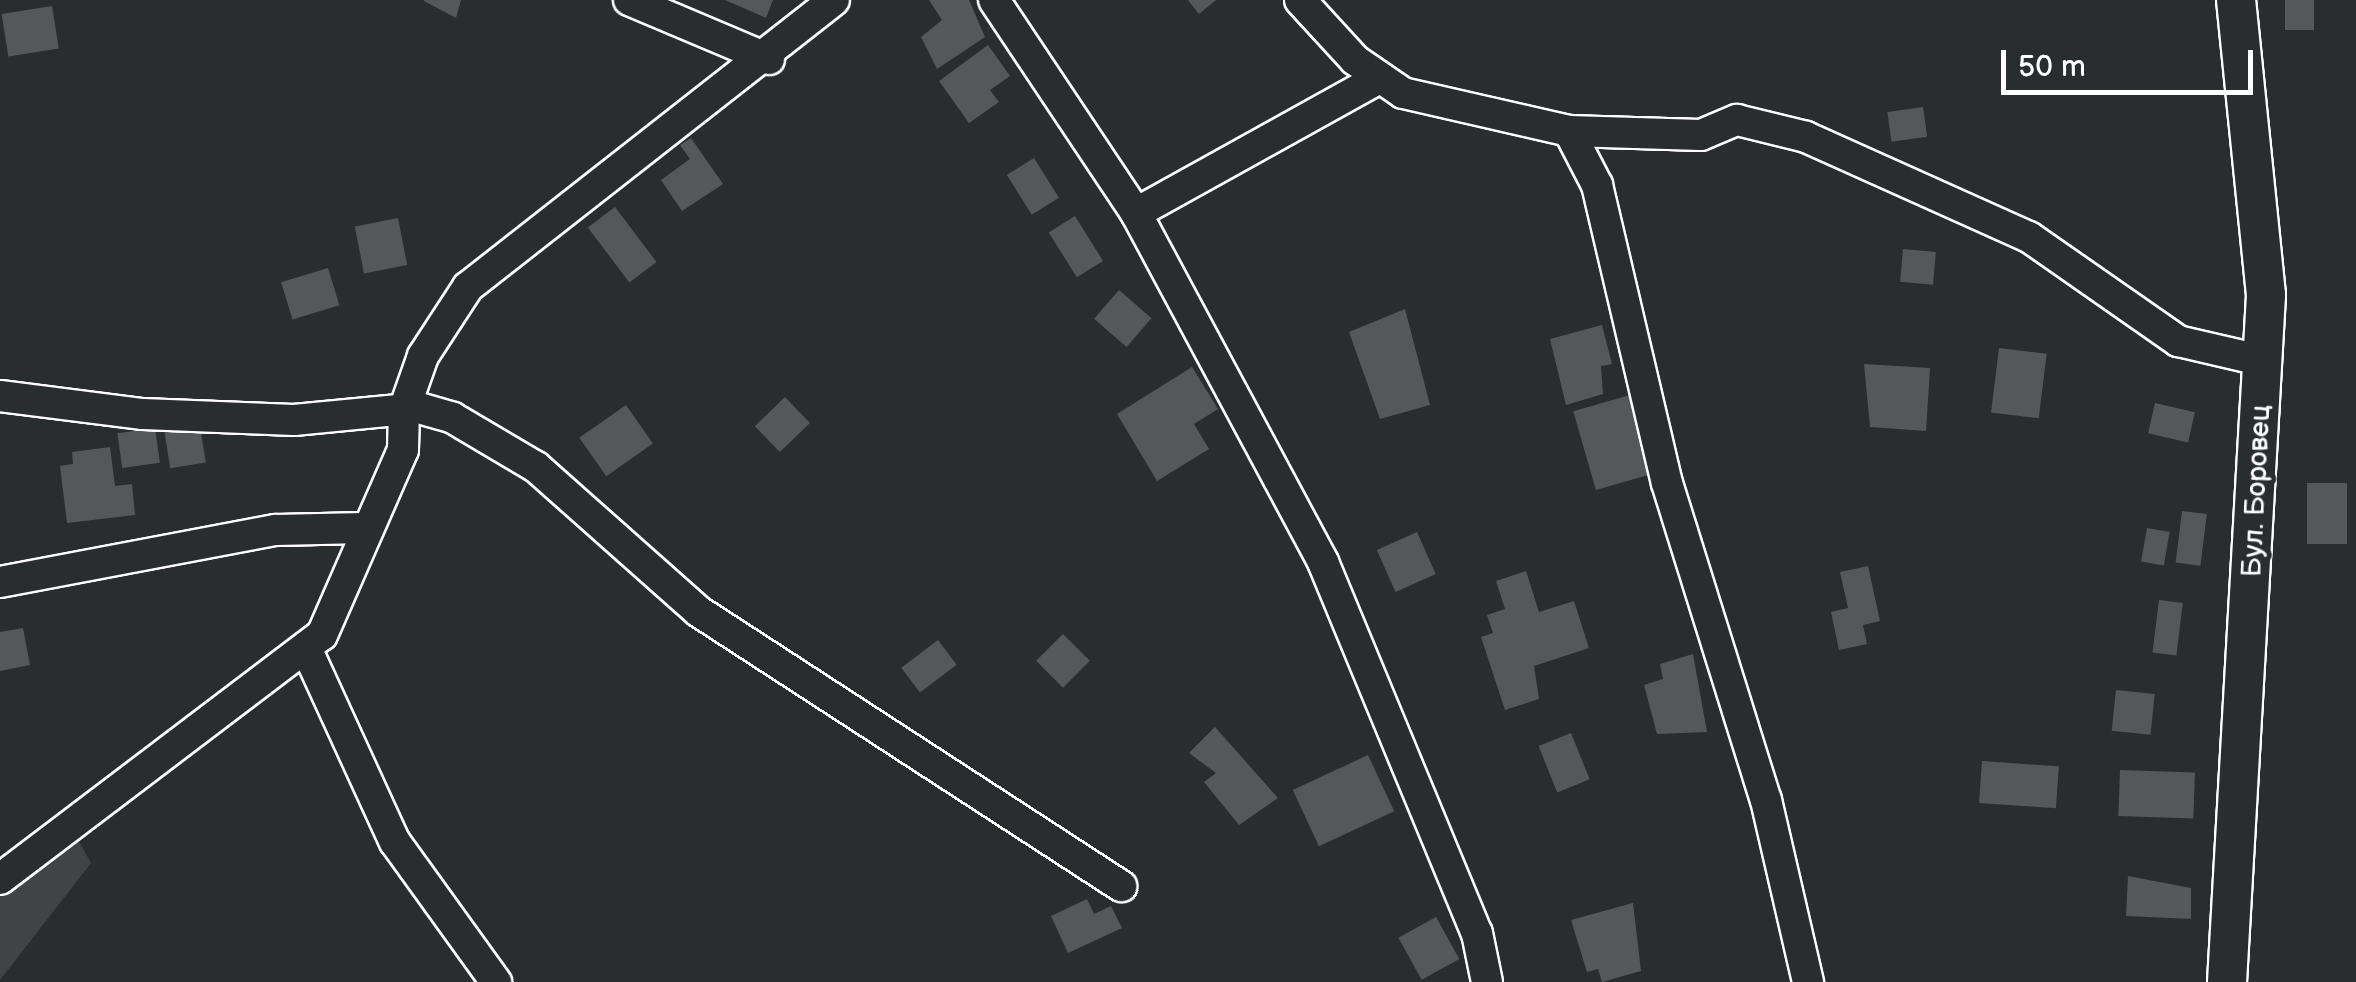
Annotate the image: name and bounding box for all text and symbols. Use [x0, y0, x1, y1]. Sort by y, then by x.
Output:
scale bar [2006, 30, 2258, 92]
text: 50 m [2018, 49, 2086, 85]
street label: Бул. Боровец [2236, 404, 2278, 578]

